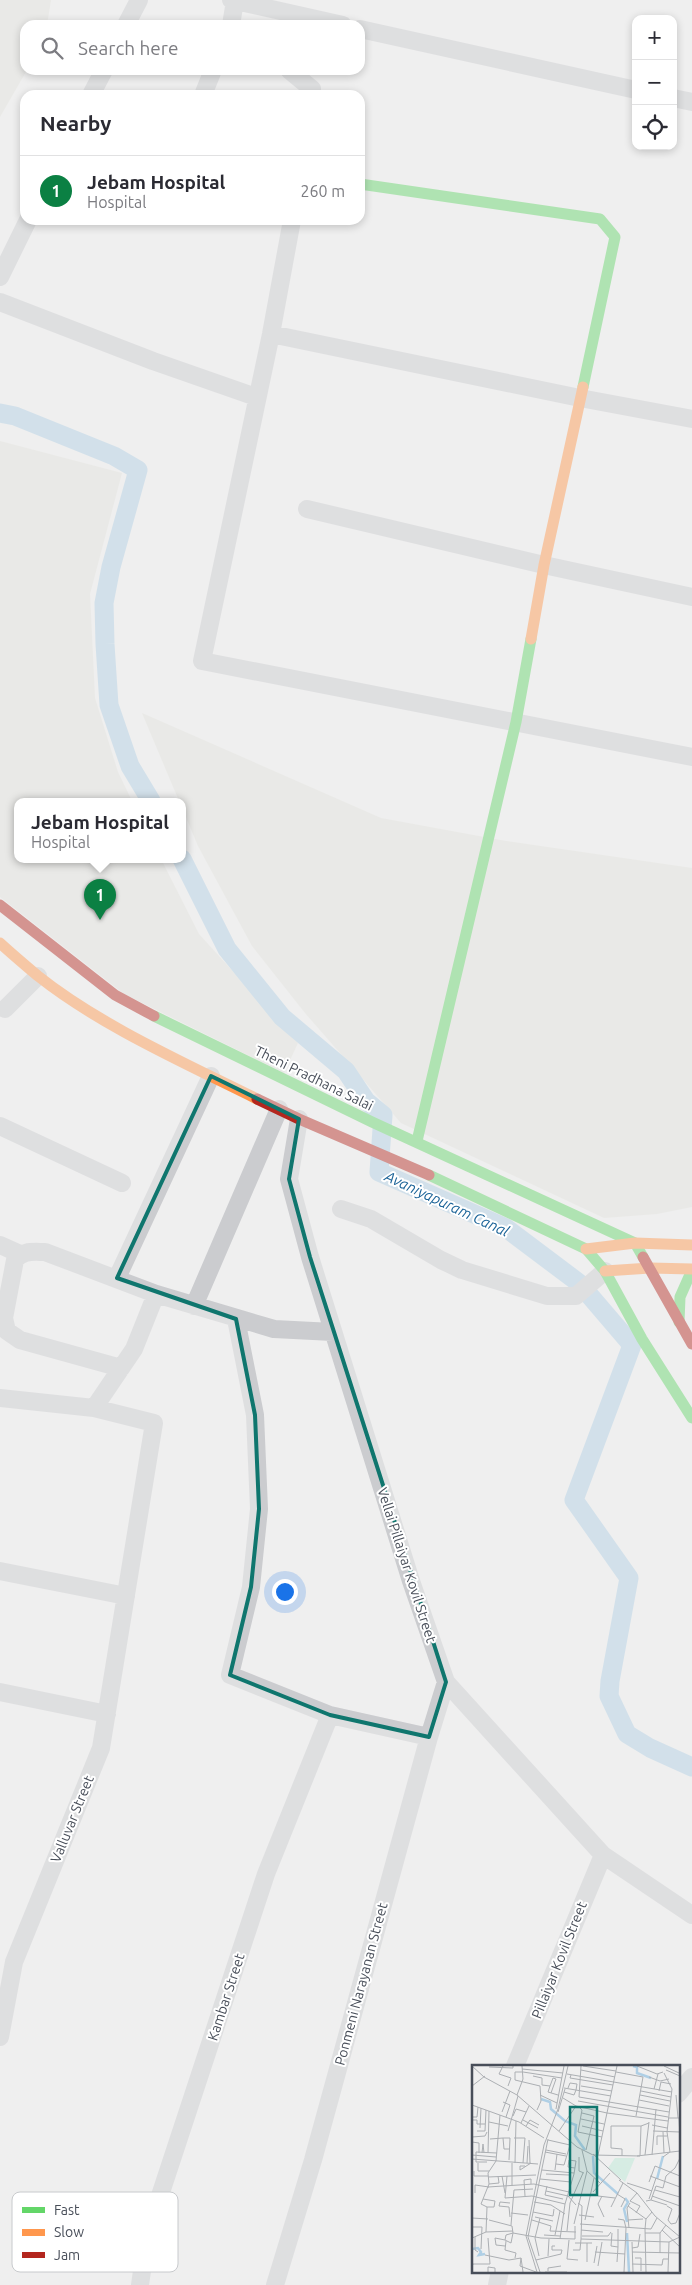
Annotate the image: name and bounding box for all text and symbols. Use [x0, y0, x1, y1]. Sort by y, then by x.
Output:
map controls [632, 15, 677, 150]
button: + [632, 15, 677, 60]
search box [20, 20, 365, 75]
icon: search [38, 34, 66, 62]
text: Search here [78, 37, 178, 59]
button: − [632, 60, 677, 105]
button: locate [632, 105, 677, 150]
text: Nearby [40, 111, 111, 135]
text: Jebam Hospital [87, 171, 225, 193]
text: 1 [51, 182, 61, 200]
text: 260 m [300, 182, 345, 200]
text: Hospital [87, 193, 146, 211]
popup [14, 798, 186, 863]
text: Jebam Hospital [31, 811, 169, 833]
text: Hospital [31, 833, 90, 851]
pin: 1 [84, 879, 116, 920]
street label: Theni Pradhana Salai [252, 1042, 376, 1114]
water label: Avaniyapuram Canal [381, 1167, 513, 1240]
street label: Vellai Pillaiyar Kovil Street [374, 1485, 440, 1645]
your location [272, 1579, 298, 1605]
street label: Valluvar Street [47, 1773, 97, 1865]
street label: Pillaiyar Kovil Street [528, 1899, 590, 2021]
street label: Ponmeni Narayanan Street [332, 1900, 391, 2067]
street label: Kambar Street [204, 1951, 248, 2043]
inset map [472, 2065, 680, 2272]
legend [12, 2192, 178, 2272]
text: Fast [54, 2202, 80, 2218]
text: Slow [54, 2224, 84, 2240]
text: Jam [54, 2247, 80, 2263]

